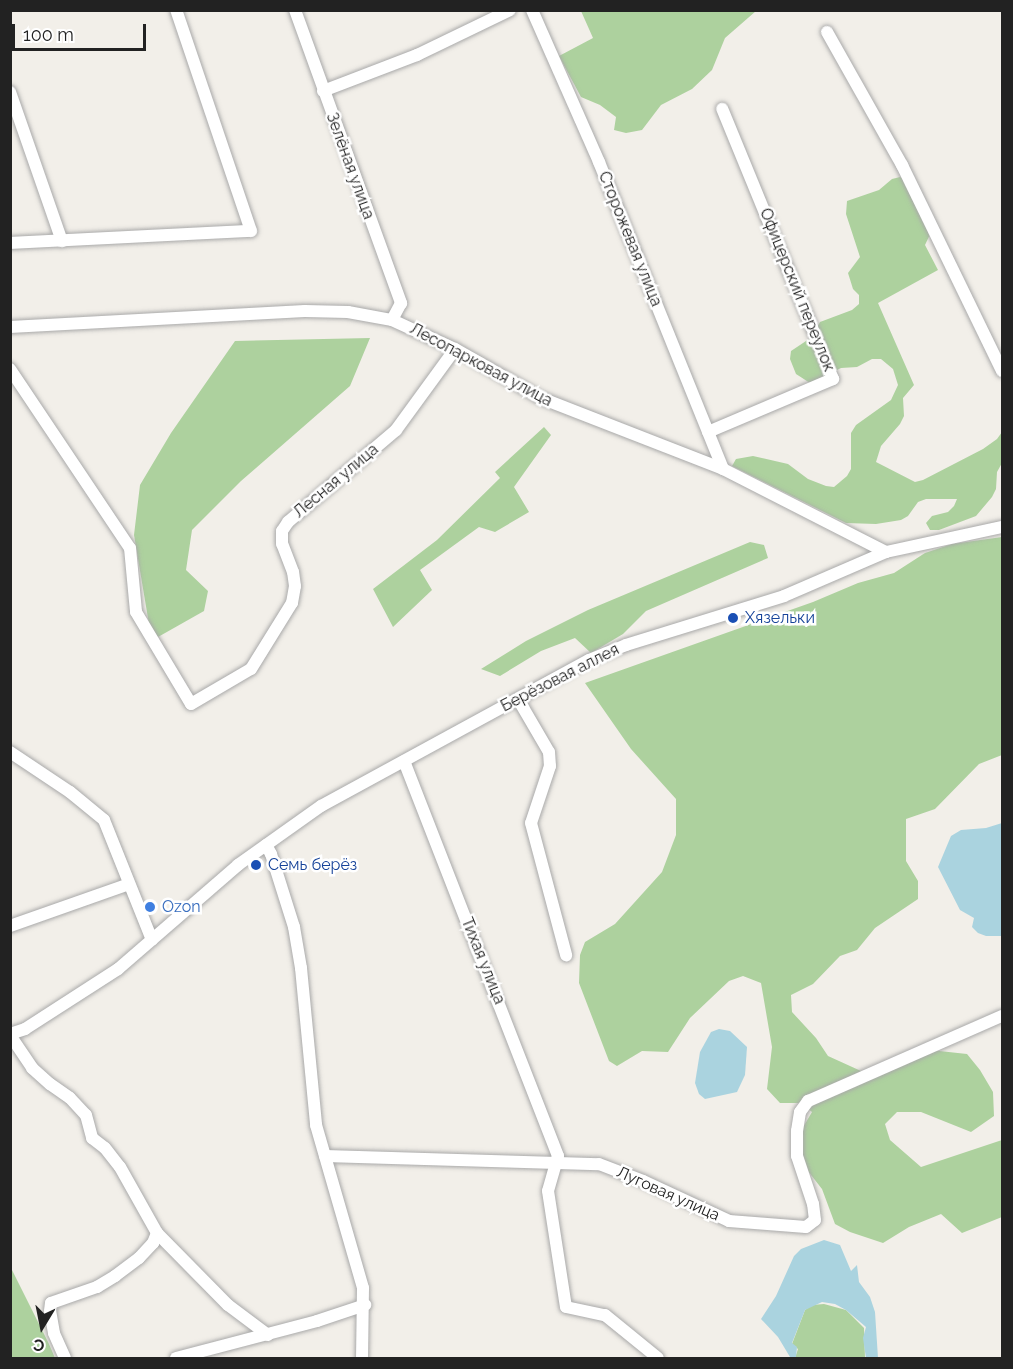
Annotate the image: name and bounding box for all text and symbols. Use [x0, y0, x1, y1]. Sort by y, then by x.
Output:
scale bar [15, 12, 148, 50]
text: 100 m [23, 24, 74, 45]
street label: Зелёная улица [322, 110, 378, 222]
street label: Сторожевая улица [594, 168, 666, 310]
street label: Офицерский переулок [755, 205, 839, 375]
street label: Лесопарковая улица [406, 319, 556, 411]
street label: Лесная улица [289, 440, 383, 522]
place label: Хязельки [745, 608, 815, 628]
marker: Хязельки [726, 611, 740, 625]
street label: Берёзовая аллея [498, 640, 622, 716]
place label: Семь берёз [268, 855, 357, 875]
marker: Семь берёз [249, 858, 263, 872]
place label: Ozon [162, 897, 201, 917]
marker: Ozon [143, 900, 157, 914]
street label: Тихая улица [457, 915, 509, 1007]
street label: Луговая улица [613, 1163, 723, 1225]
north arrow [12, 1297, 72, 1357]
text: С [32, 1335, 46, 1356]

